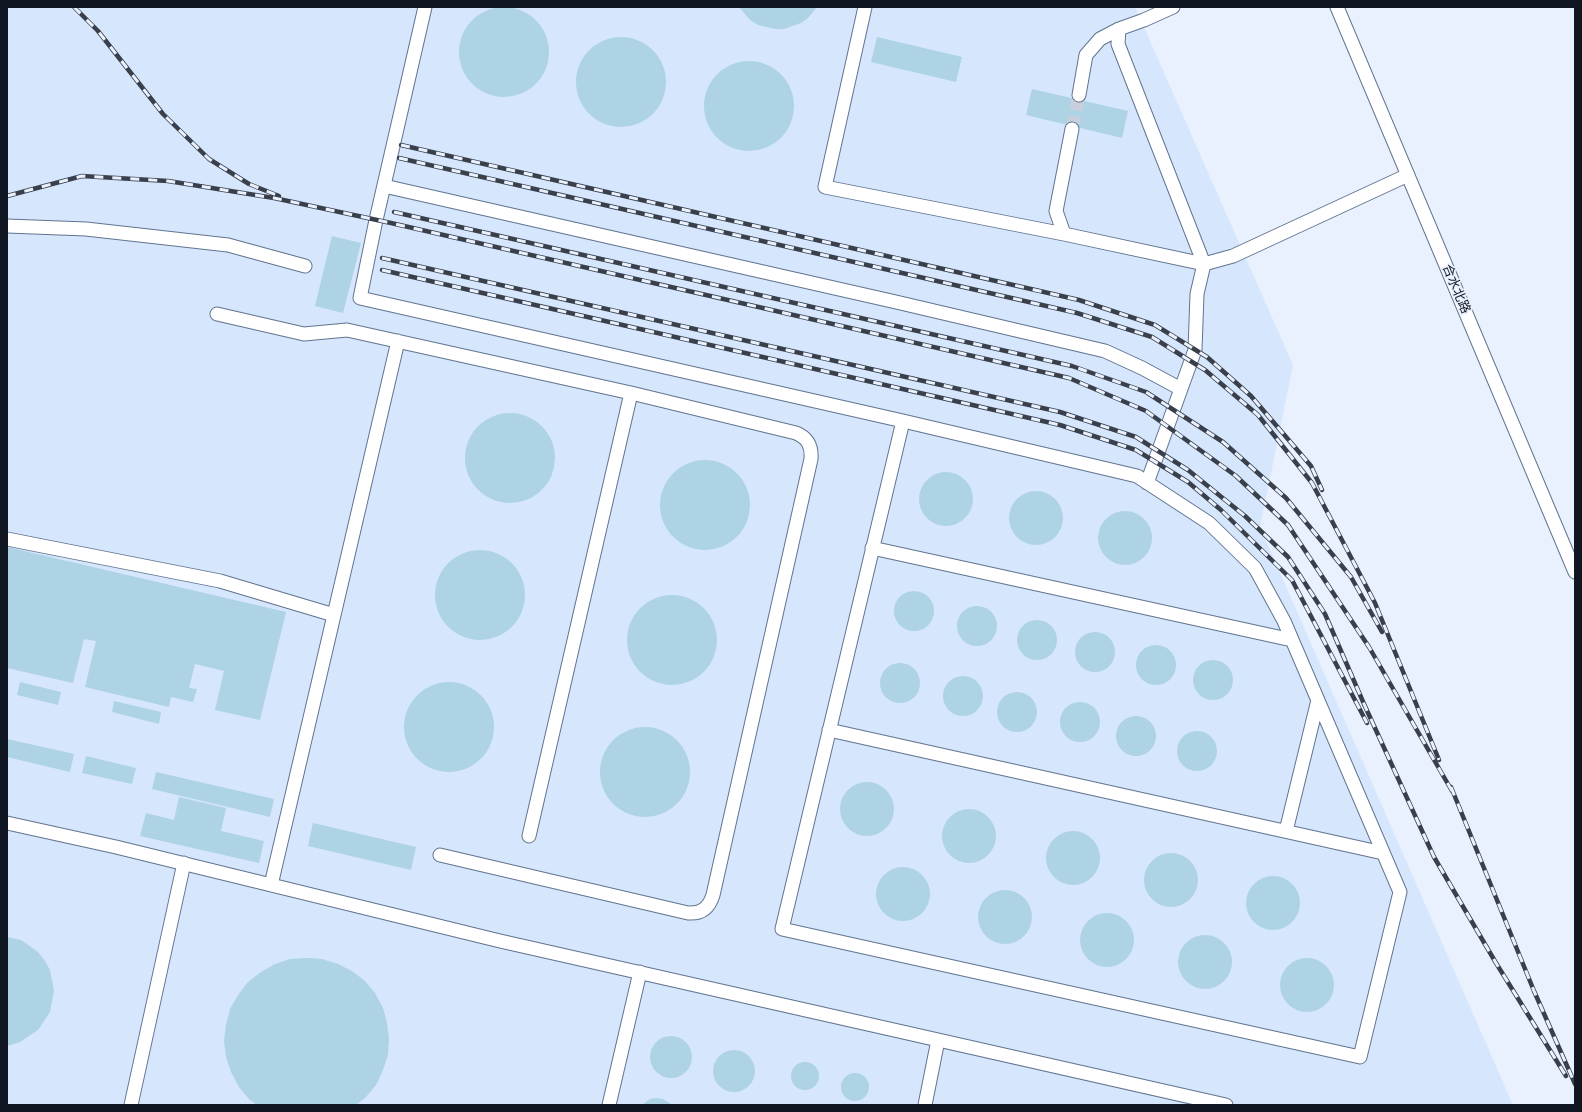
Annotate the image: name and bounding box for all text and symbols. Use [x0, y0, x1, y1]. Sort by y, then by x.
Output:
street label: 合水北路 [1439, 262, 1473, 316]

